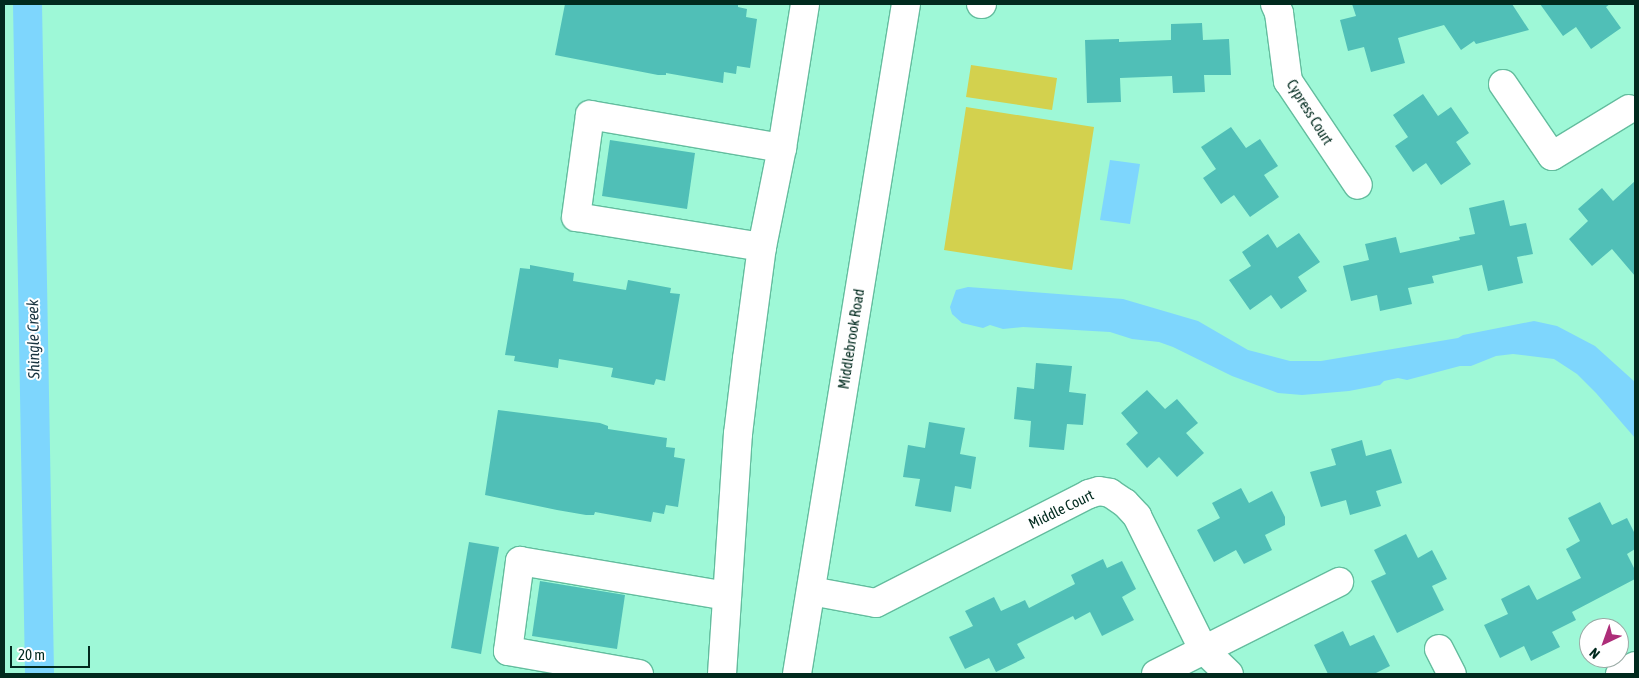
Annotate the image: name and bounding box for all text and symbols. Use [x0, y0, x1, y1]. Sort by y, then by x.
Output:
street label: Cypress Court [1283, 76, 1337, 148]
street label: Middlebrook Road [834, 288, 868, 390]
water label: Shingle Creek [23, 299, 43, 379]
street label: Middle Court [1026, 486, 1096, 532]
north arrow [1579, 618, 1629, 668]
scale bar [12, 636, 92, 668]
text: N [1586, 645, 1603, 662]
text: 20 m [18, 646, 45, 663]

